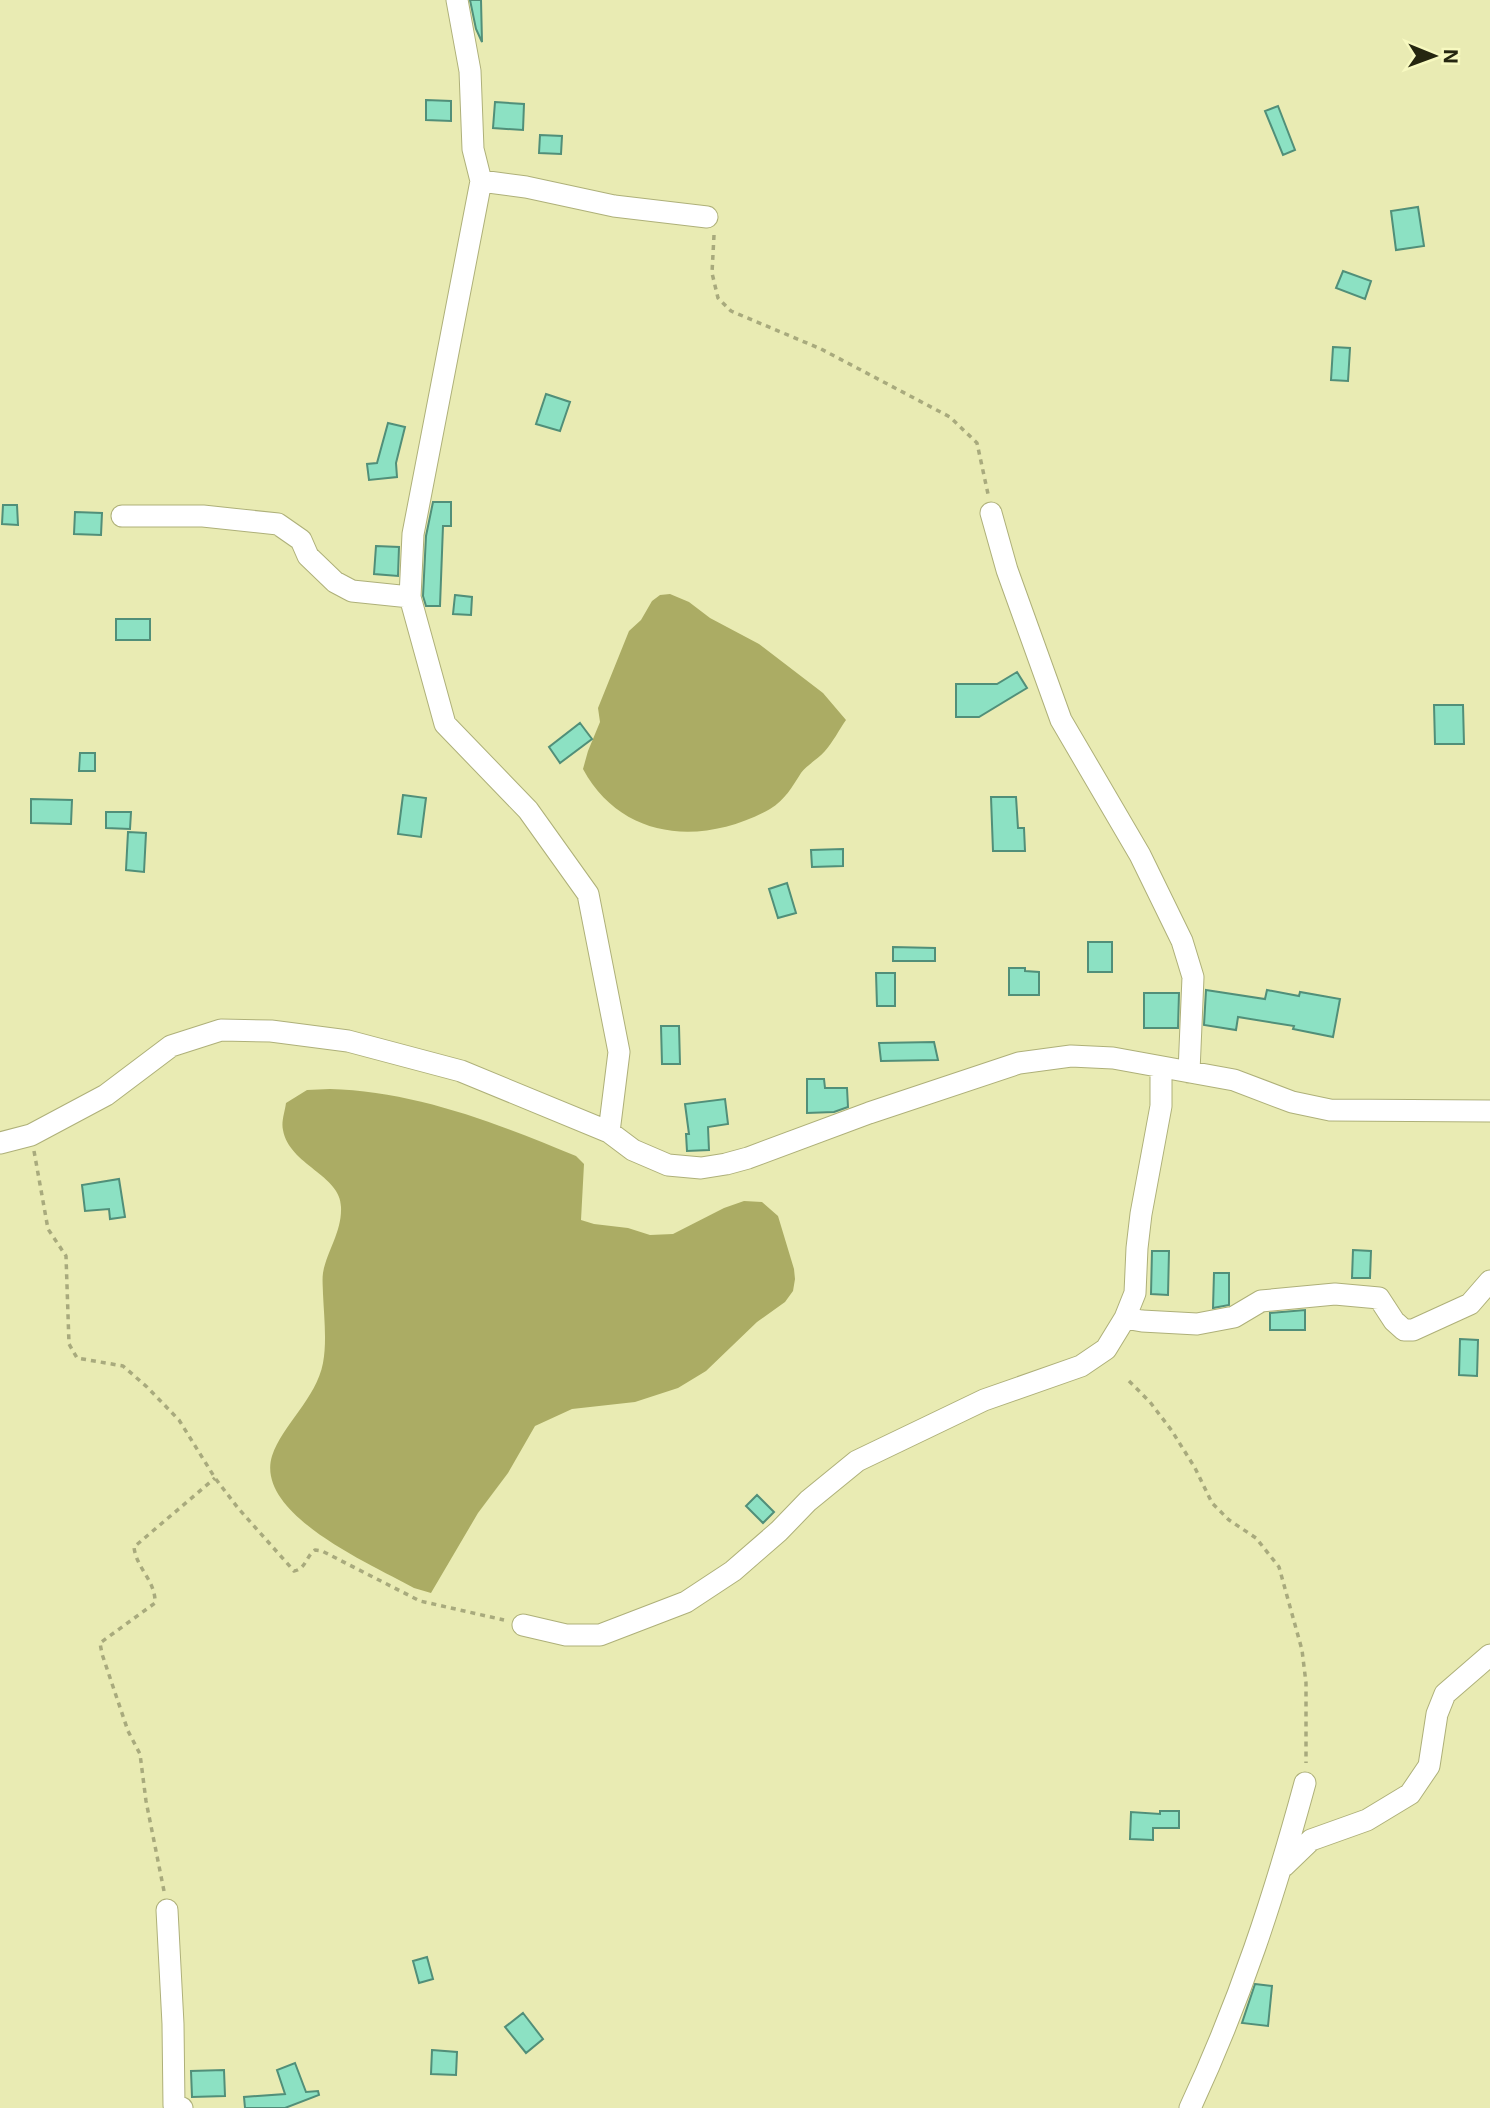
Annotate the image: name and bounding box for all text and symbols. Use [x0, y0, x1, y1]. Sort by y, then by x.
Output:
north arrow [1399, 21, 1469, 91]
text: N [1439, 49, 1462, 64]

